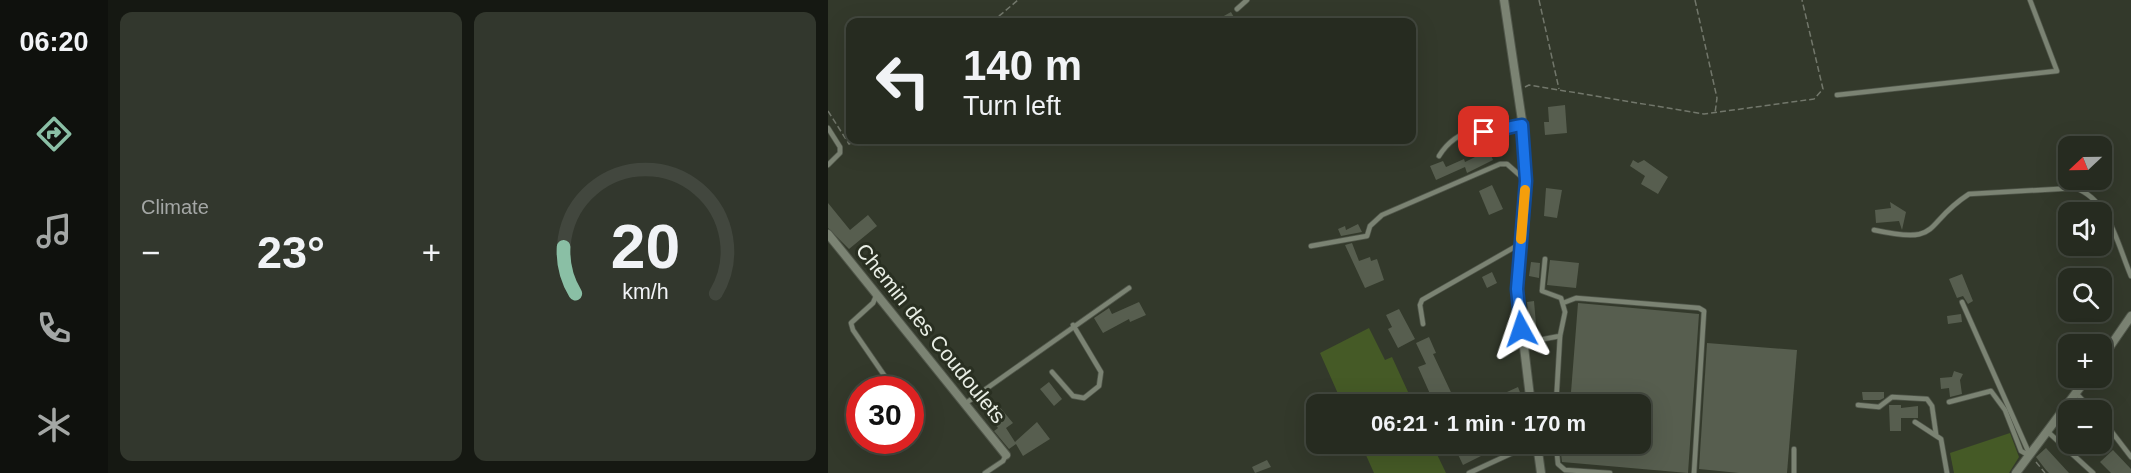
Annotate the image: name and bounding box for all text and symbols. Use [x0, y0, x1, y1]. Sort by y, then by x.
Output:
text: 06:20 [19, 27, 89, 57]
icon: left [864, 42, 942, 120]
text: 140 m [963, 42, 1082, 89]
text: Turn left [963, 91, 1061, 121]
pin [1458, 106, 1509, 157]
icon: directions [33, 113, 75, 155]
icon: arrive [1467, 115, 1500, 148]
north arrow [2058, 136, 2112, 190]
map controls [2058, 136, 2112, 454]
text: Climate [141, 196, 209, 218]
button: sound [2058, 202, 2112, 256]
icon: music [33, 210, 75, 252]
text: 20 [610, 212, 680, 281]
text: 23° [257, 227, 325, 278]
text: − [141, 234, 160, 271]
text: + [422, 234, 441, 271]
street label: Chemin des Coudoulets [852, 239, 1010, 427]
button: search [2058, 268, 2112, 322]
text: km/h [622, 280, 668, 304]
position arrow [1489, 297, 1553, 361]
icon: phone [33, 307, 75, 349]
button: + [2058, 334, 2112, 388]
speed limit sign: 30 [846, 376, 924, 454]
button: − [2058, 400, 2112, 454]
icon: climate [33, 404, 75, 446]
text: 06:21 · 1 min · 170 m [1371, 411, 1586, 436]

